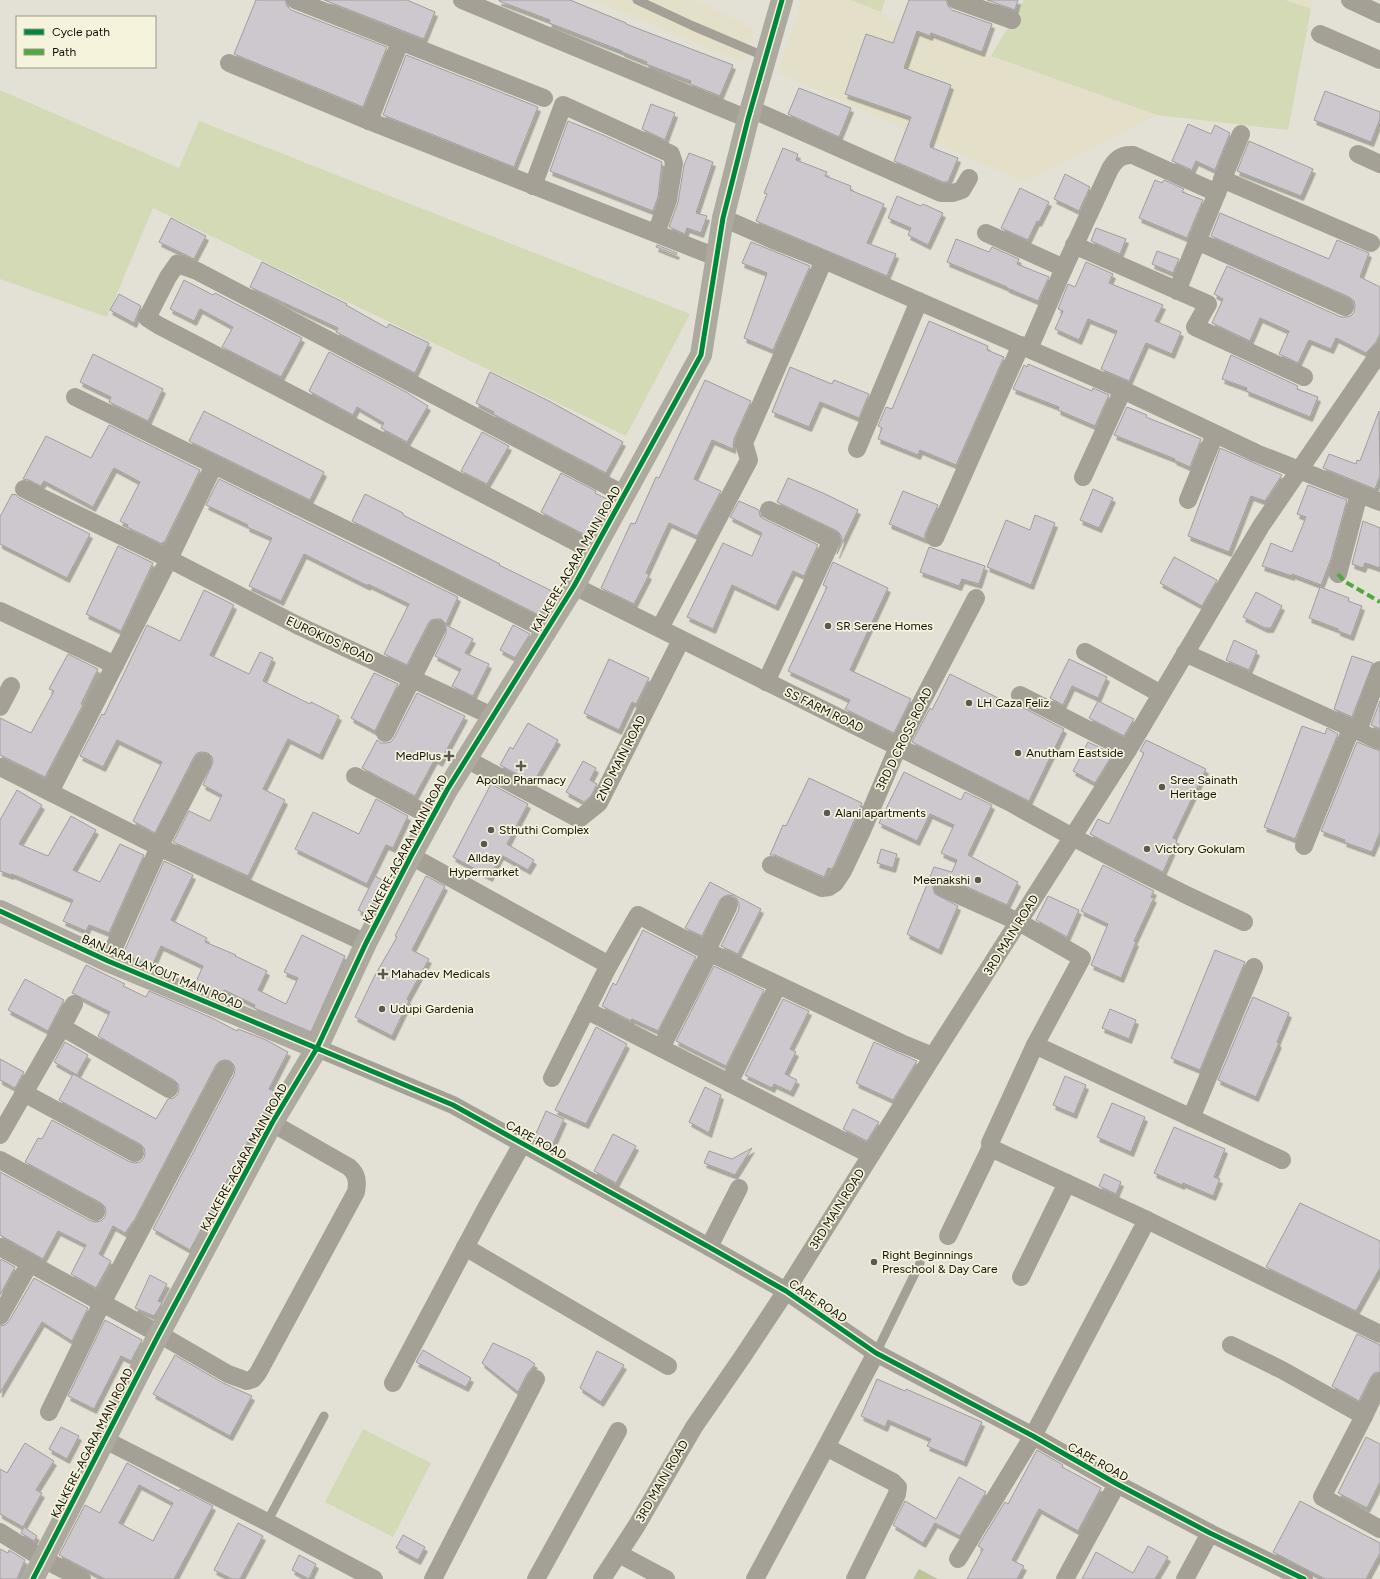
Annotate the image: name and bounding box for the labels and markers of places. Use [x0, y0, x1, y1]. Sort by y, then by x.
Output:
place label: SR Serene Homes [836, 619, 933, 633]
marker: SR Serene Homes [823, 621, 833, 631]
place label: LH Caza Feliz [977, 696, 1049, 710]
marker: LH Caza Feliz [964, 698, 974, 708]
place label: Anutham Eastside [1026, 746, 1124, 760]
marker: Anutham Eastside [1013, 748, 1023, 758]
place label: MedPlus [395, 749, 441, 763]
marker: MedPlus [444, 751, 454, 761]
marker: Apollo Pharmacy [516, 761, 526, 771]
place label: Apollo Pharmacy [476, 773, 567, 787]
place label: Sree Sainath Heritage [1170, 773, 1238, 801]
marker: Sree Sainath Heritage [1157, 782, 1167, 792]
place label: Alani apartments [835, 806, 926, 820]
marker: Alani apartments [822, 808, 832, 818]
place label: Sthuthi Complex [499, 823, 589, 837]
marker: Sthuthi Complex [486, 825, 496, 835]
marker: Allday Hypermarket [479, 839, 489, 849]
place label: Victory Gokulam [1155, 842, 1245, 856]
marker: Victory Gokulam [1142, 844, 1152, 854]
place label: Allday Hypermarket [449, 851, 520, 879]
place label: Meenakshi [913, 873, 970, 887]
marker: Meenakshi [973, 875, 983, 885]
place label: Mahadev Medicals [391, 967, 490, 981]
marker: Mahadev Medicals [378, 969, 388, 979]
place label: Udupi Gardenia [390, 1002, 474, 1016]
marker: Udupi Gardenia [377, 1004, 387, 1014]
place label: Right Beginnings Preschool & Day Care [882, 1248, 998, 1276]
marker: Right Beginnings Preschool & Day Care [869, 1257, 879, 1267]

